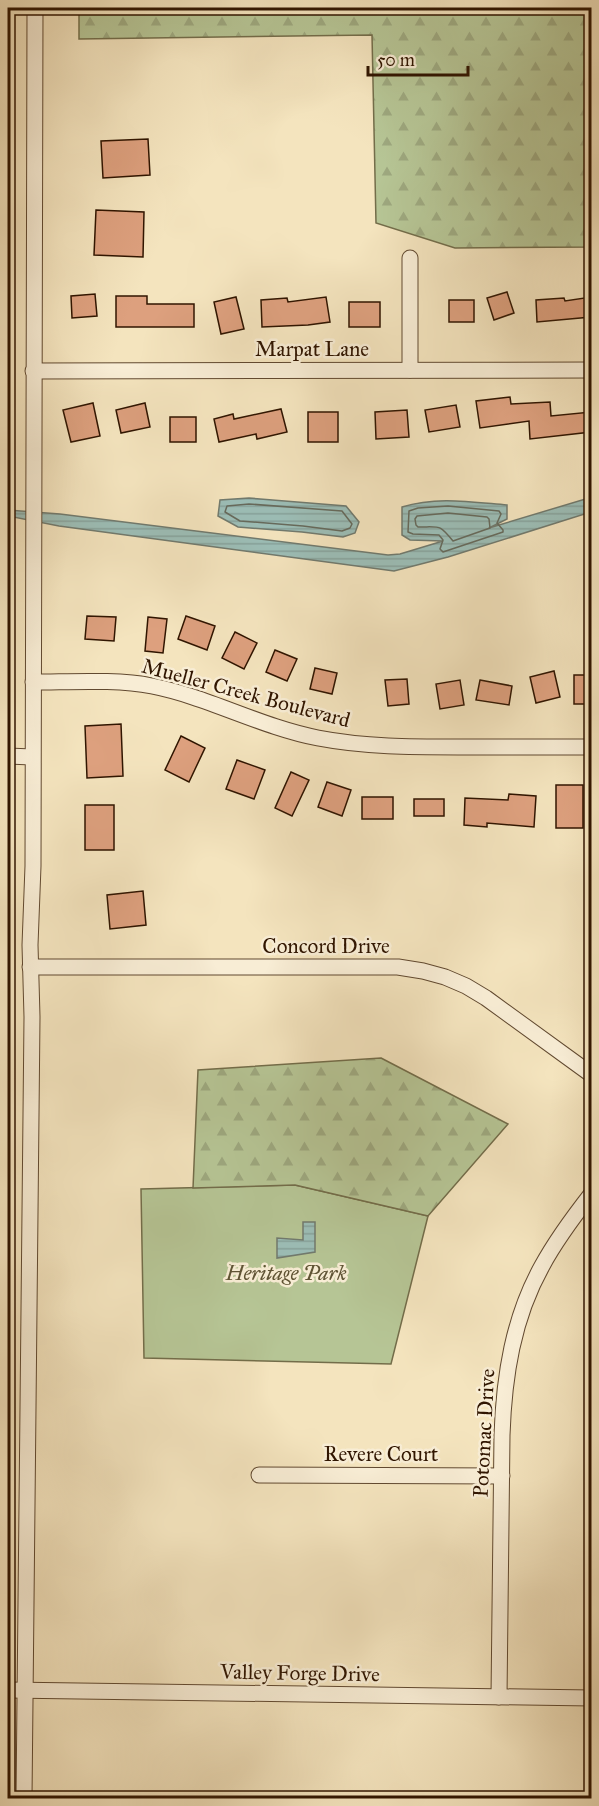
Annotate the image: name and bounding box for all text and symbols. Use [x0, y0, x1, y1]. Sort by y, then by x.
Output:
scale bar [368, 39, 468, 77]
text: 50 m [377, 49, 415, 71]
street label: Marpat Lane [255, 336, 369, 362]
street label: Mueller Creek Boulevard [139, 653, 354, 733]
street label: Concord Drive [262, 933, 390, 959]
park label: Heritage Park [224, 1260, 347, 1286]
street label: Potomac Drive [468, 1368, 500, 1498]
street label: Revere Court [324, 1441, 439, 1467]
street label: Valley Forge Drive [219, 1659, 380, 1687]

